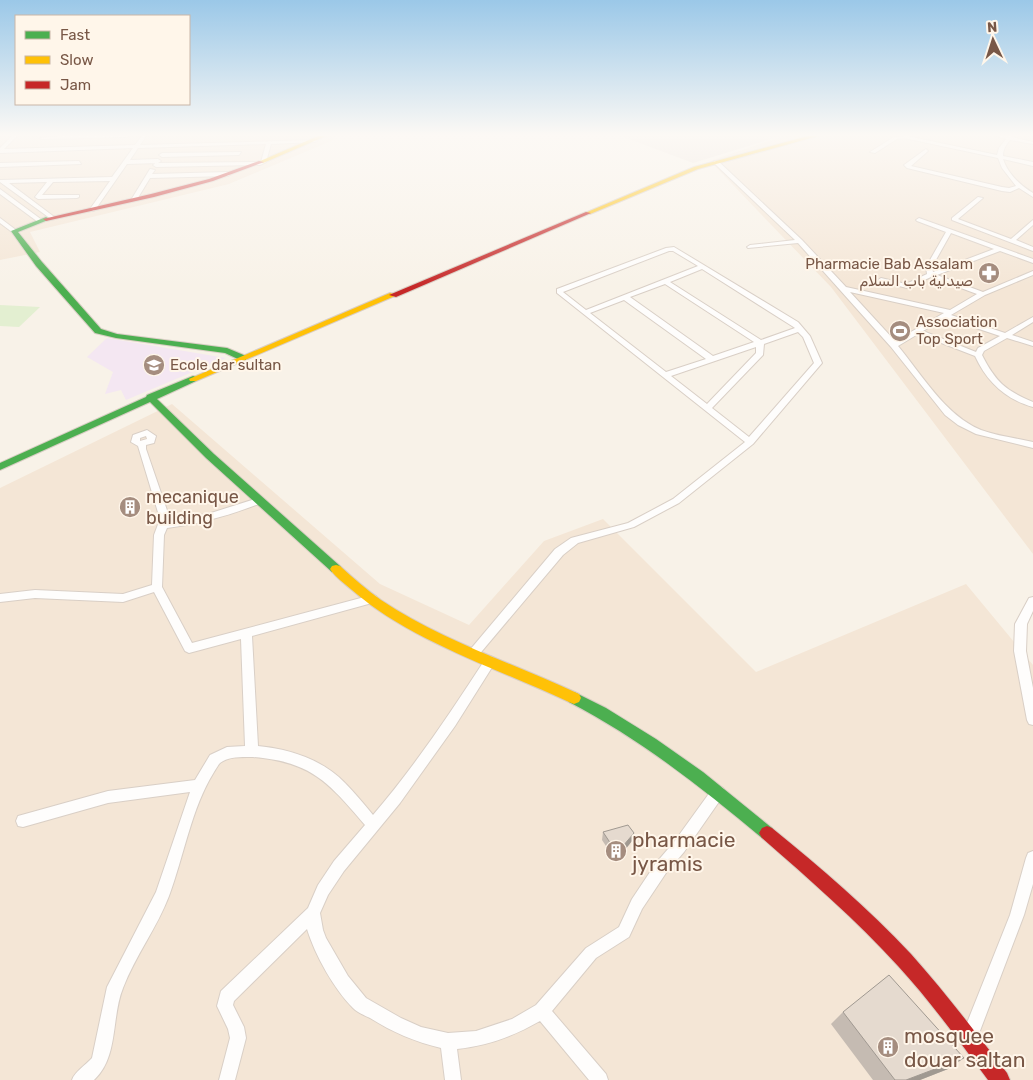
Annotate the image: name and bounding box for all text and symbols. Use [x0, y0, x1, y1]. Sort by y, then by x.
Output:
legend [15, 15, 190, 105]
north arrow [968, 15, 1018, 65]
text: N [987, 19, 998, 36]
text: Fast [60, 26, 90, 44]
text: Slow [60, 51, 93, 69]
text: Jam [60, 76, 91, 94]
place label: Pharmacie Bab Assalam صيدلية باب السلام [805, 255, 973, 291]
pharmacy icon: Pharmacie Bab Assalam صيدلية باب السلام [977, 261, 1001, 285]
place label: Association Top Sport [916, 313, 997, 348]
sports icon: Association Top Sport [888, 319, 912, 343]
school or university icon: Ecole dar sultan [142, 353, 166, 377]
place label: Ecole dar sultan [170, 356, 281, 374]
place label: mecanique building [146, 486, 239, 529]
building icon: mecanique building [118, 495, 142, 519]
place label: pharmacie jyramis [631, 827, 736, 876]
building icon: pharmacie jyramis [604, 839, 628, 863]
place label: mosquee douar saltan [904, 1023, 1025, 1072]
building icon: mosquee douar saltan [876, 1035, 900, 1059]

